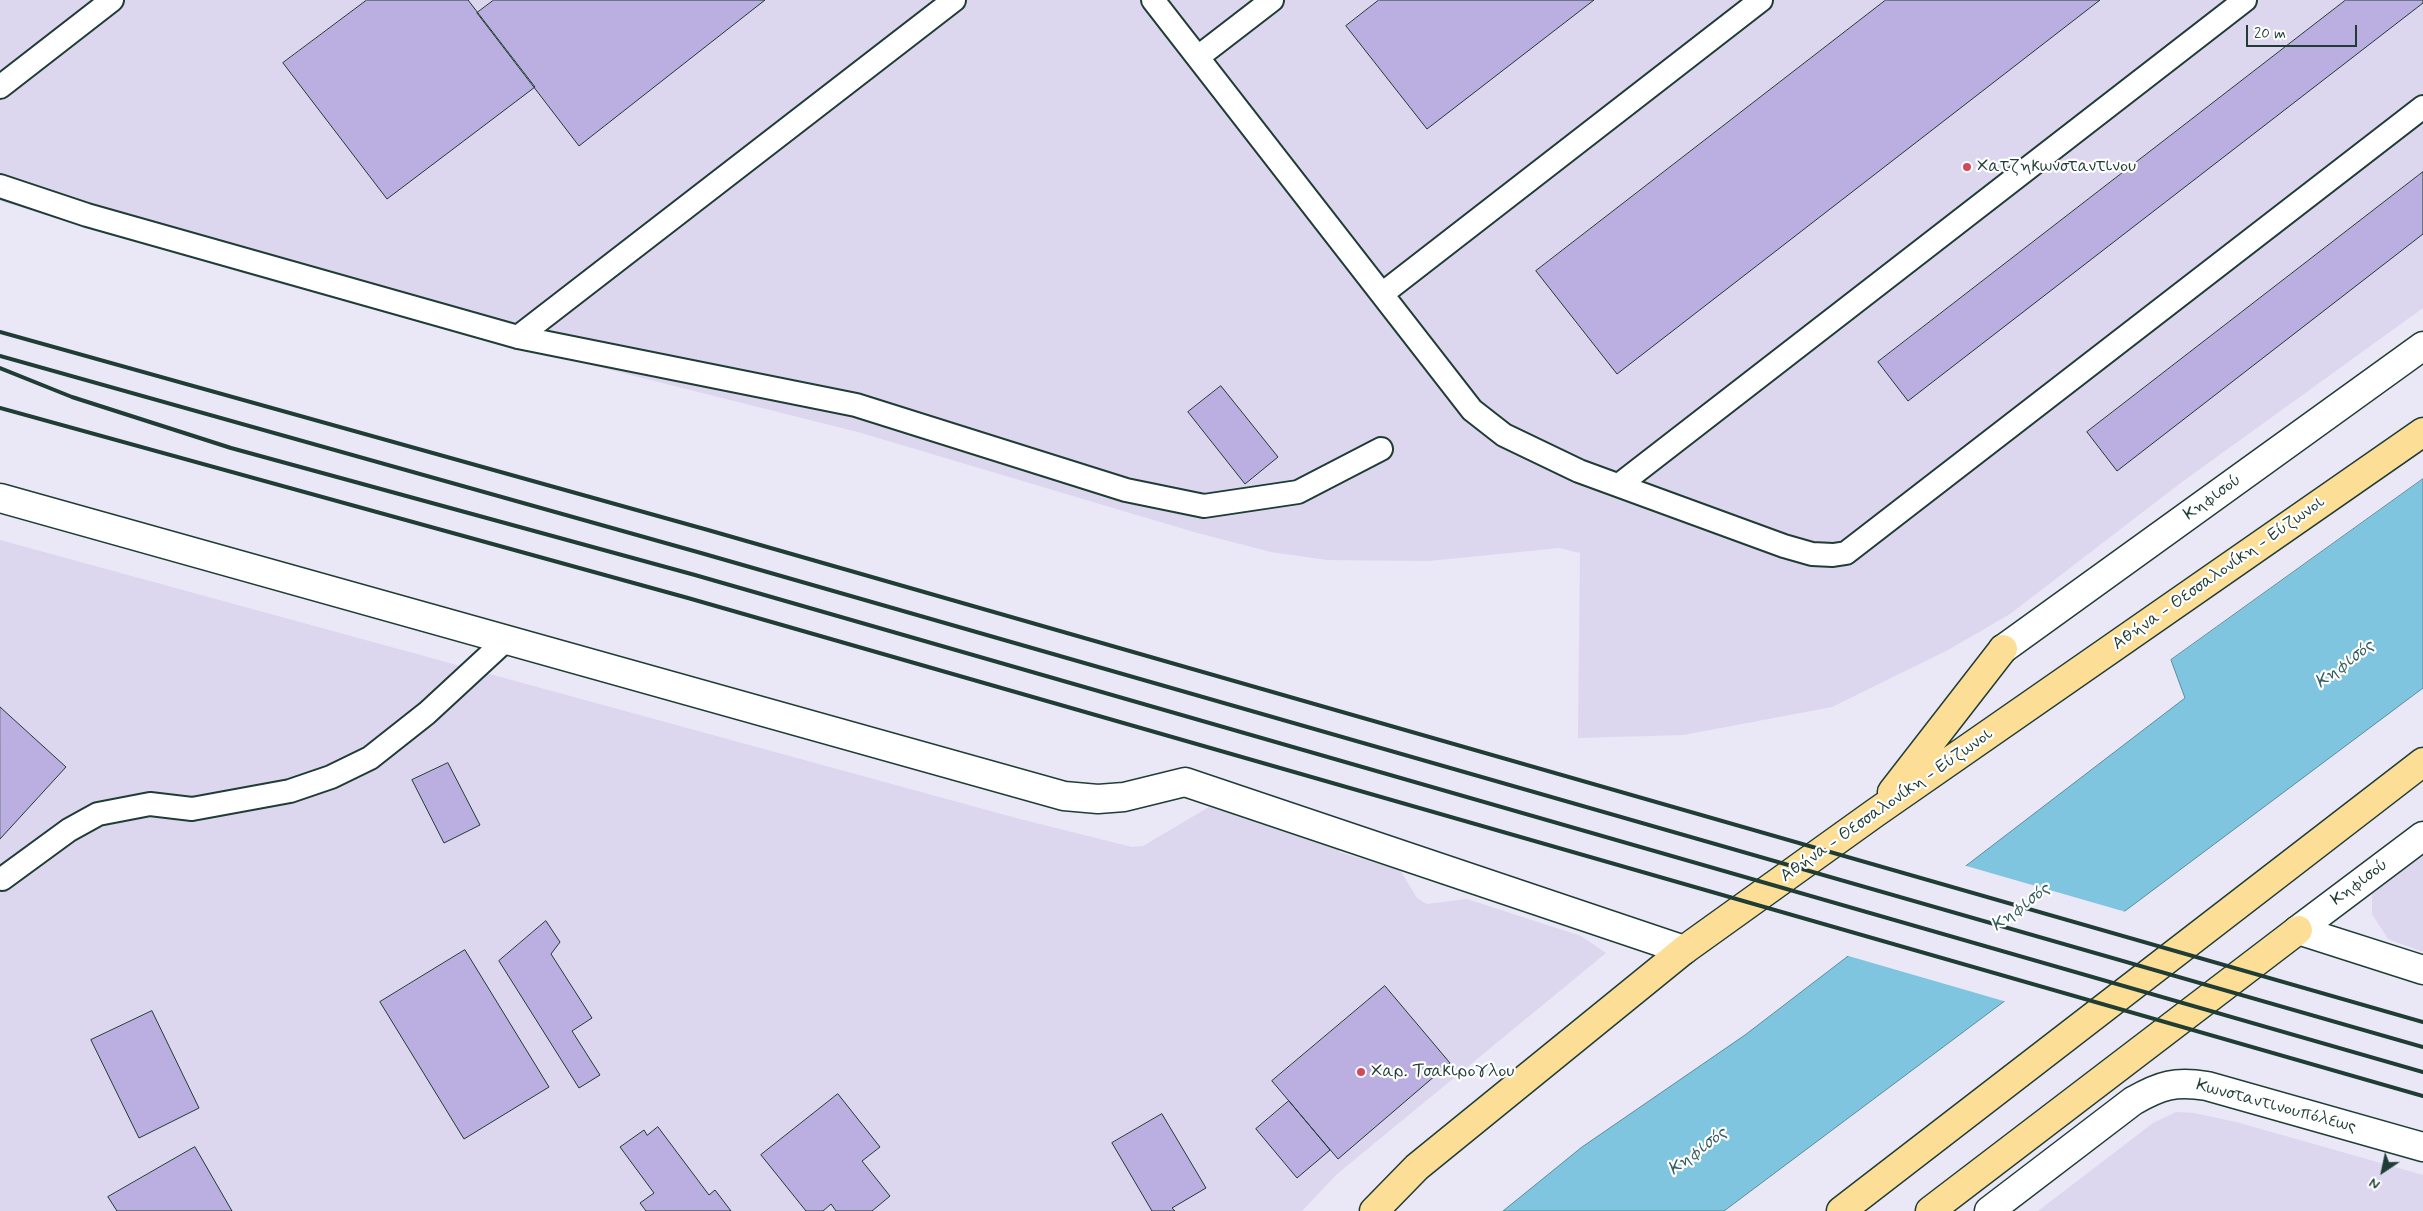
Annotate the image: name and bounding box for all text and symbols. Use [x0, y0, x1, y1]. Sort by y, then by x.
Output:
scale bar [2248, 15, 2359, 47]
text: 20 m [2254, 24, 2286, 44]
place label: Χατζηκωνσταντινου [1977, 156, 2136, 178]
marker: Χατζηκωνσταντινου [1961, 161, 1973, 173]
street label: Κηφισού [2180, 470, 2246, 526]
street label: Αθήνα - Θεσσαλονίκη - Εύζωνοι [2109, 492, 2329, 656]
water label: Κηφισός [2311, 635, 2379, 695]
street label: Αθήνα - Θεσσαλονίκη - Εύζωνοι [1777, 724, 1997, 888]
street label: Κηφισού [2327, 855, 2393, 911]
water label: Κηφισός [1987, 878, 2055, 938]
place label: Χαρ. Τσακιρογλου [1371, 1061, 1514, 1083]
marker: Χαρ. Τσακιρογλου [1355, 1066, 1367, 1078]
street label: Κωνσταντινουπόλεως [2194, 1075, 2358, 1139]
water label: Κηφισός [1664, 1122, 1732, 1182]
north arrow [2358, 1146, 2408, 1196]
text: N [2366, 1173, 2384, 1194]

